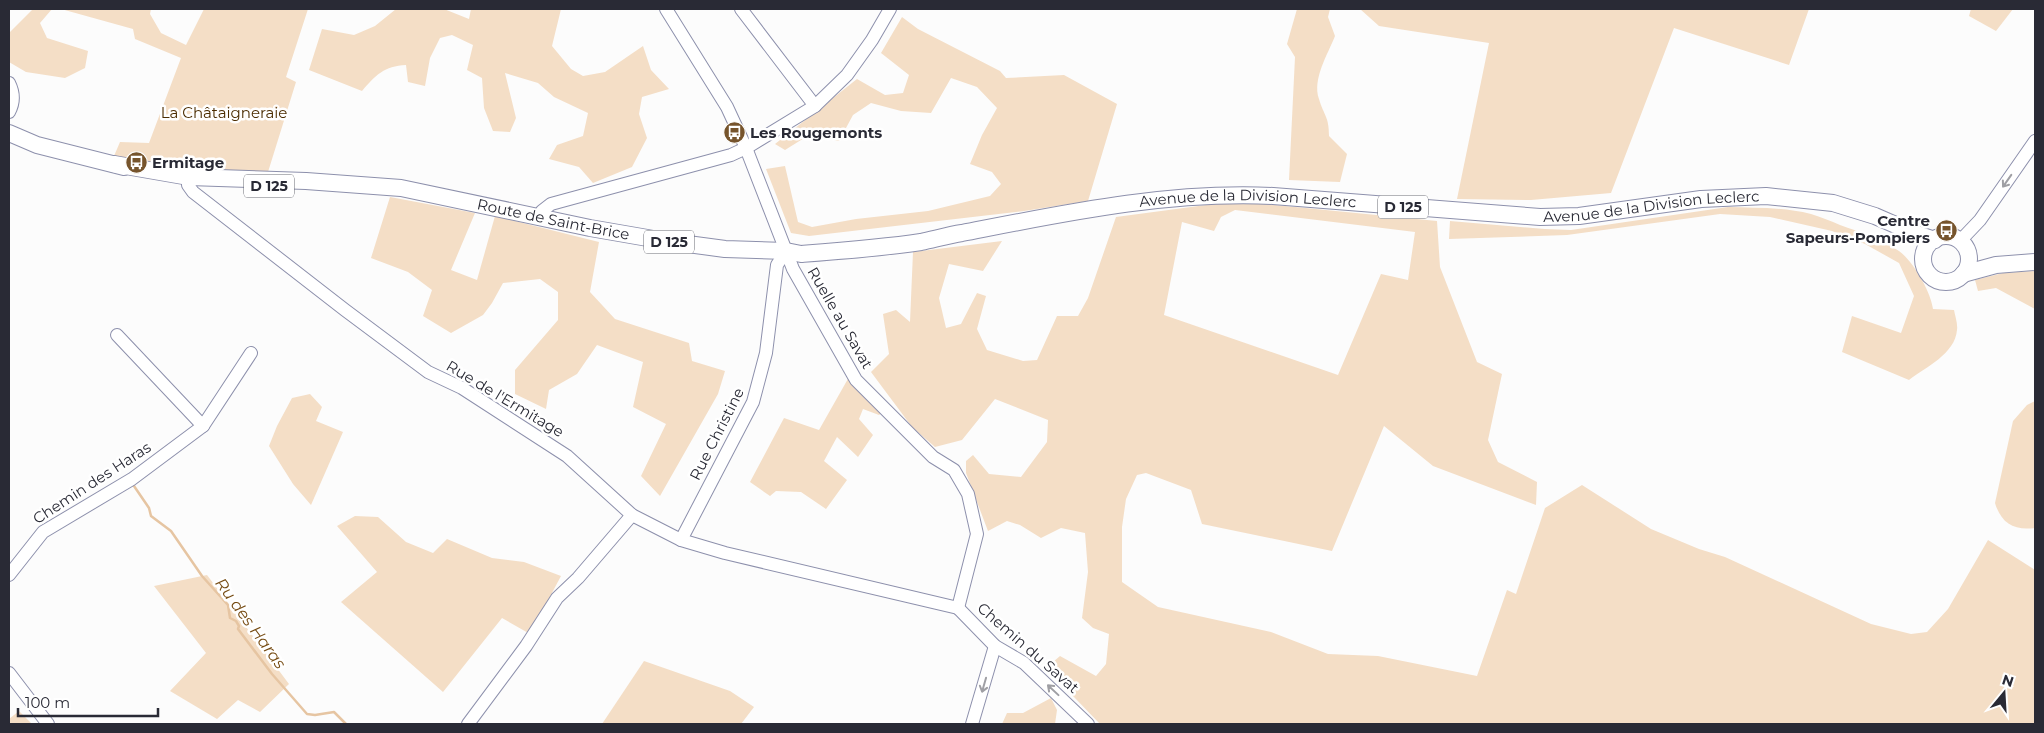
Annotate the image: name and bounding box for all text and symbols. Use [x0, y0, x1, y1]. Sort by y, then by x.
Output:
park label: La Châtaigneraie [161, 103, 287, 122]
bus stop icon: Les Rougemonts [722, 121, 746, 145]
place label: Les Rougemonts [750, 123, 882, 142]
bus stop icon: Ermitage [124, 151, 148, 175]
place label: Ermitage [152, 153, 224, 172]
one-way arrow [2002, 174, 2012, 188]
road number: D 125 [244, 175, 294, 198]
street label: Avenue de la Division Leclerc [1138, 185, 1357, 212]
street label: Avenue de la Division Leclerc [1543, 186, 1760, 226]
street label: Route de Saint-Brice [476, 194, 631, 244]
road number: D 125 [1378, 196, 1428, 218]
place label: Centre Sapeurs-Pompiers [1786, 211, 1930, 247]
bus stop icon: Centre Sapeurs-Pompiers [1934, 218, 1958, 242]
road number: D 125 [644, 230, 694, 253]
street label: Ruelle au Savat [804, 263, 877, 372]
street label: Rue de l'Ermitage [443, 356, 568, 441]
street label: Rue Christine [685, 384, 748, 483]
street label: Chemin des Haras [29, 437, 154, 528]
water label: Ru des Haras [211, 574, 290, 673]
street label: Chemin du Savat [974, 598, 1083, 697]
north arrow [1979, 668, 2029, 718]
text: N [2000, 670, 2016, 691]
one-way arrow [978, 677, 988, 693]
one-way arrow [1047, 684, 1060, 696]
scale bar [18, 686, 158, 718]
text: 100 m [25, 693, 70, 712]

